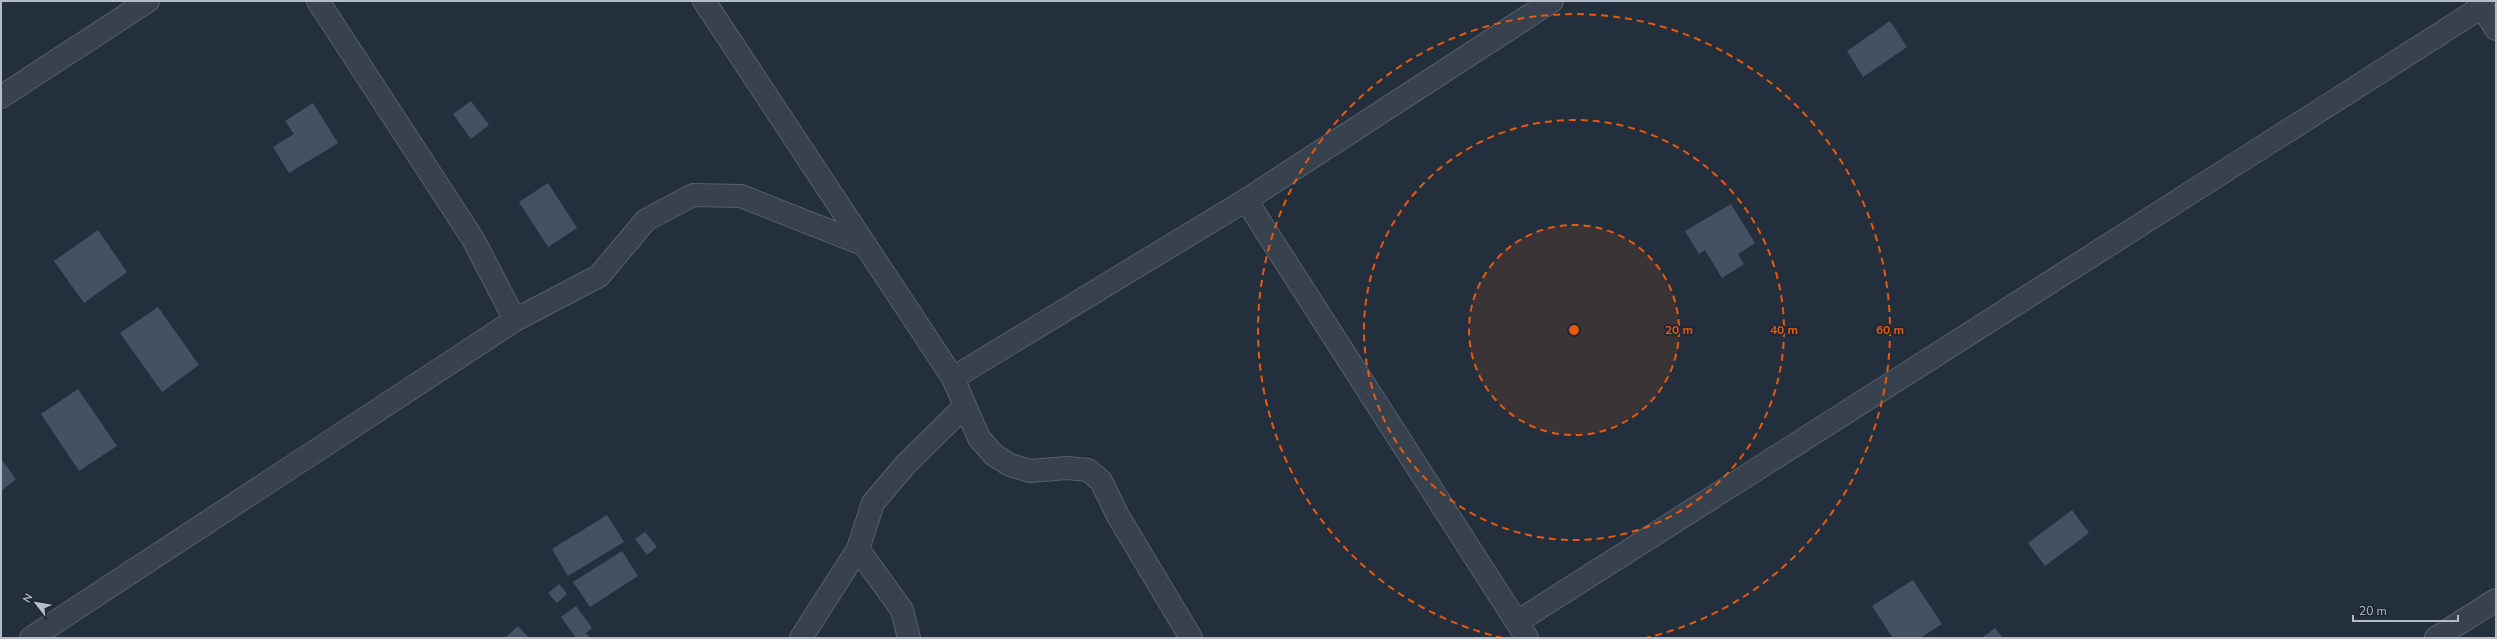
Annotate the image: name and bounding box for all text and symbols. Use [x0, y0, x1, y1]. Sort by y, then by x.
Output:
text: 20 m [1665, 322, 1693, 338]
text: 40 m [1770, 322, 1798, 338]
text: 60 m [1876, 322, 1904, 338]
centre of rings [1567, 323, 1581, 337]
north arrow [16, 583, 56, 623]
text: N [19, 591, 36, 605]
scale bar [2353, 597, 2458, 623]
text: 20 m [2359, 603, 2387, 619]

